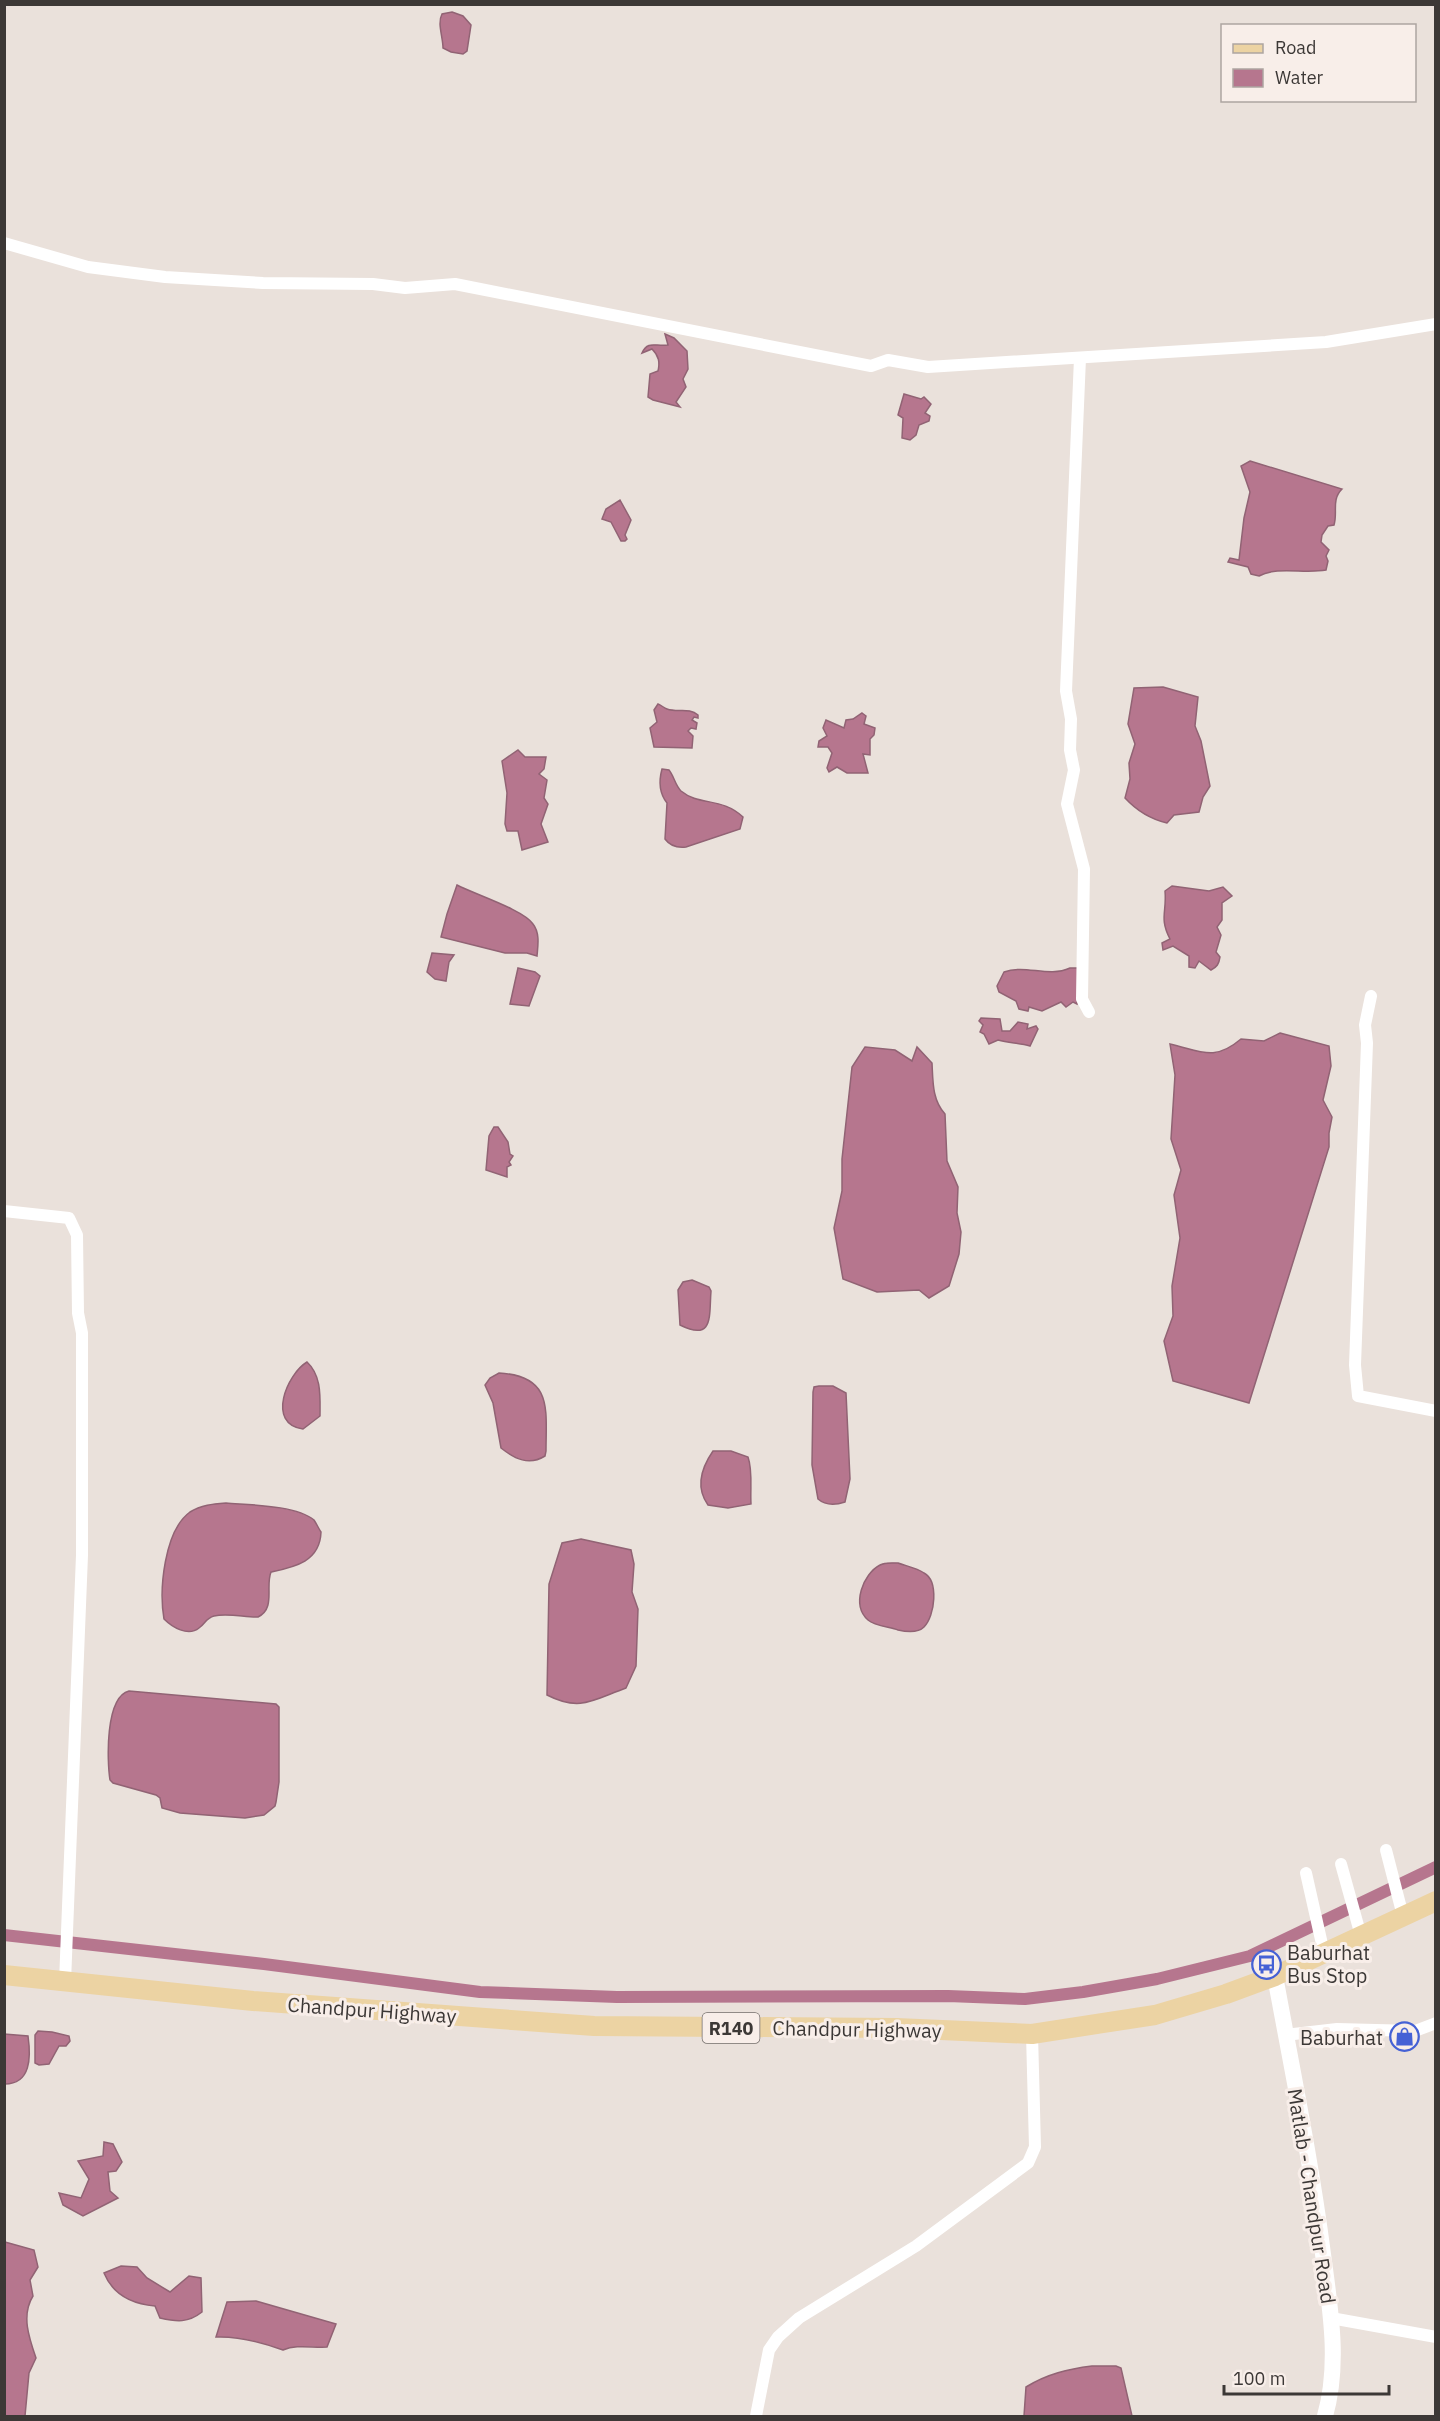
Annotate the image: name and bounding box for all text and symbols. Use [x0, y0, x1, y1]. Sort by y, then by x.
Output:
legend [1221, 24, 1416, 102]
text: Road [1275, 36, 1316, 59]
text: Water [1275, 66, 1324, 89]
place label: Baburhat Bus Stop [1287, 1939, 1370, 1989]
bus stop icon: Baburhat Bus Stop [1250, 1948, 1282, 1980]
street label: Chandpur Highway [287, 1991, 457, 2029]
road number: R140 [702, 2013, 760, 2043]
street label: Chandpur Highway [772, 2014, 942, 2044]
shop icon: Baburhat [1388, 2021, 1420, 2053]
place label: Baburhat [1300, 2024, 1383, 2051]
street label: Matlab - Chandpur Road [1282, 2086, 1342, 2306]
scale bar [1224, 2358, 1389, 2396]
text: 100 m [1233, 2367, 1285, 2390]

